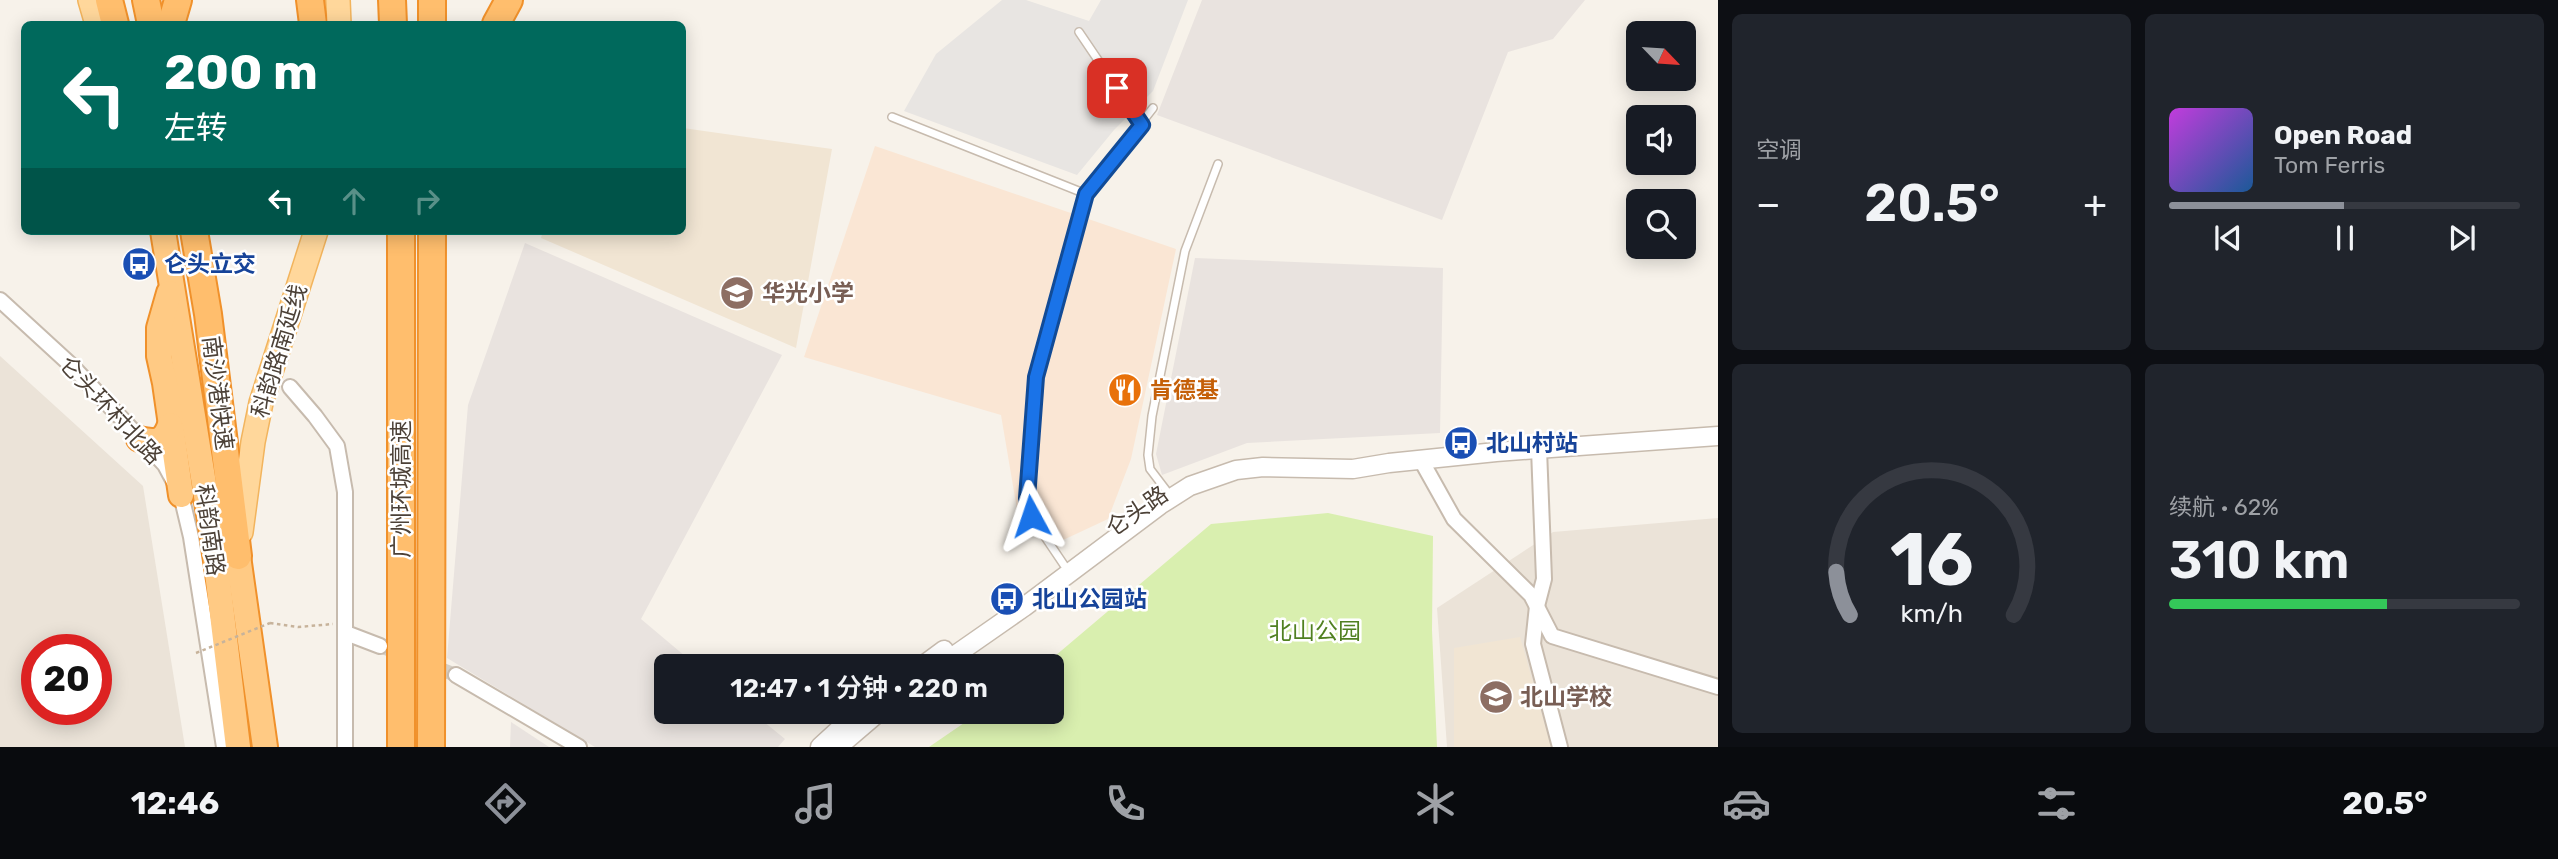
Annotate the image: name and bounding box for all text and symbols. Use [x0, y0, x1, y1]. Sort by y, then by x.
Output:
north arrow [1626, 21, 1696, 91]
map controls [1626, 21, 1696, 259]
text: 200 m [164, 43, 318, 101]
icon: left [49, 49, 140, 140]
pin [1087, 58, 1147, 118]
icon: arrive [1098, 69, 1136, 107]
button: sound [1626, 105, 1696, 175]
text: 左转 [164, 109, 228, 147]
text: Open Road [2274, 120, 2412, 151]
text: 空调 [1756, 136, 1802, 164]
text: Tom Ferris [2274, 151, 2385, 179]
text: 20.5° [1864, 172, 2000, 234]
text: − [1756, 181, 1781, 227]
text: + [2083, 181, 2107, 227]
icon: left [262, 182, 300, 220]
icon: ahead [335, 182, 373, 220]
icon: right [408, 182, 446, 220]
button: search [1626, 189, 1696, 259]
icon: previous [2209, 219, 2247, 257]
icon: pause [2326, 219, 2364, 257]
icon: next [2443, 219, 2481, 257]
bus stop icon: 仑头立交 [120, 245, 158, 283]
place label: 仑头立交 [164, 250, 256, 278]
school or university icon: 华光小学 [718, 274, 756, 312]
place label: 华光小学 [762, 279, 854, 307]
street label: 科韵路南延线 [245, 281, 313, 421]
street label: 南沙港快速 [197, 334, 239, 452]
street label: 仑头环村北路 [54, 350, 168, 470]
restaurant icon: 肯德基 [1106, 371, 1144, 409]
place label: 肯德基 [1150, 376, 1219, 404]
street label: 广州环城高速 [387, 420, 415, 558]
bus stop icon: 北山村站 [1442, 424, 1480, 462]
place label: 北山村站 [1486, 429, 1578, 457]
position arrow [994, 479, 1068, 553]
street label: 仑头路 [1101, 480, 1173, 542]
street label: 科韵南路 [190, 482, 230, 578]
text: 续航 · 62% [2169, 493, 2279, 521]
text: 16 [1890, 517, 1973, 603]
text: 310 km [2169, 529, 2350, 591]
bus stop icon: 北山公园站 [988, 580, 1026, 618]
place label: 北山公园站 [1032, 585, 1147, 613]
text: km/h [1900, 598, 1963, 627]
park label: 北山公园 [1269, 617, 1361, 645]
speed limit sign: 20 [21, 634, 112, 725]
text: 12:47 · 1 分钟 · 220 m [730, 673, 988, 704]
school or university icon: 北山学校 [1477, 678, 1515, 716]
place label: 北山学校 [1520, 683, 1612, 711]
icon: directions [481, 779, 530, 828]
icon: music [791, 779, 840, 828]
icon: phone [1101, 779, 1150, 828]
icon: climate [1411, 779, 1460, 828]
icon: car [1722, 779, 1771, 828]
icon: filters [2032, 779, 2081, 828]
text: 12:46 [131, 784, 219, 822]
text: 20.5° [2342, 784, 2427, 822]

